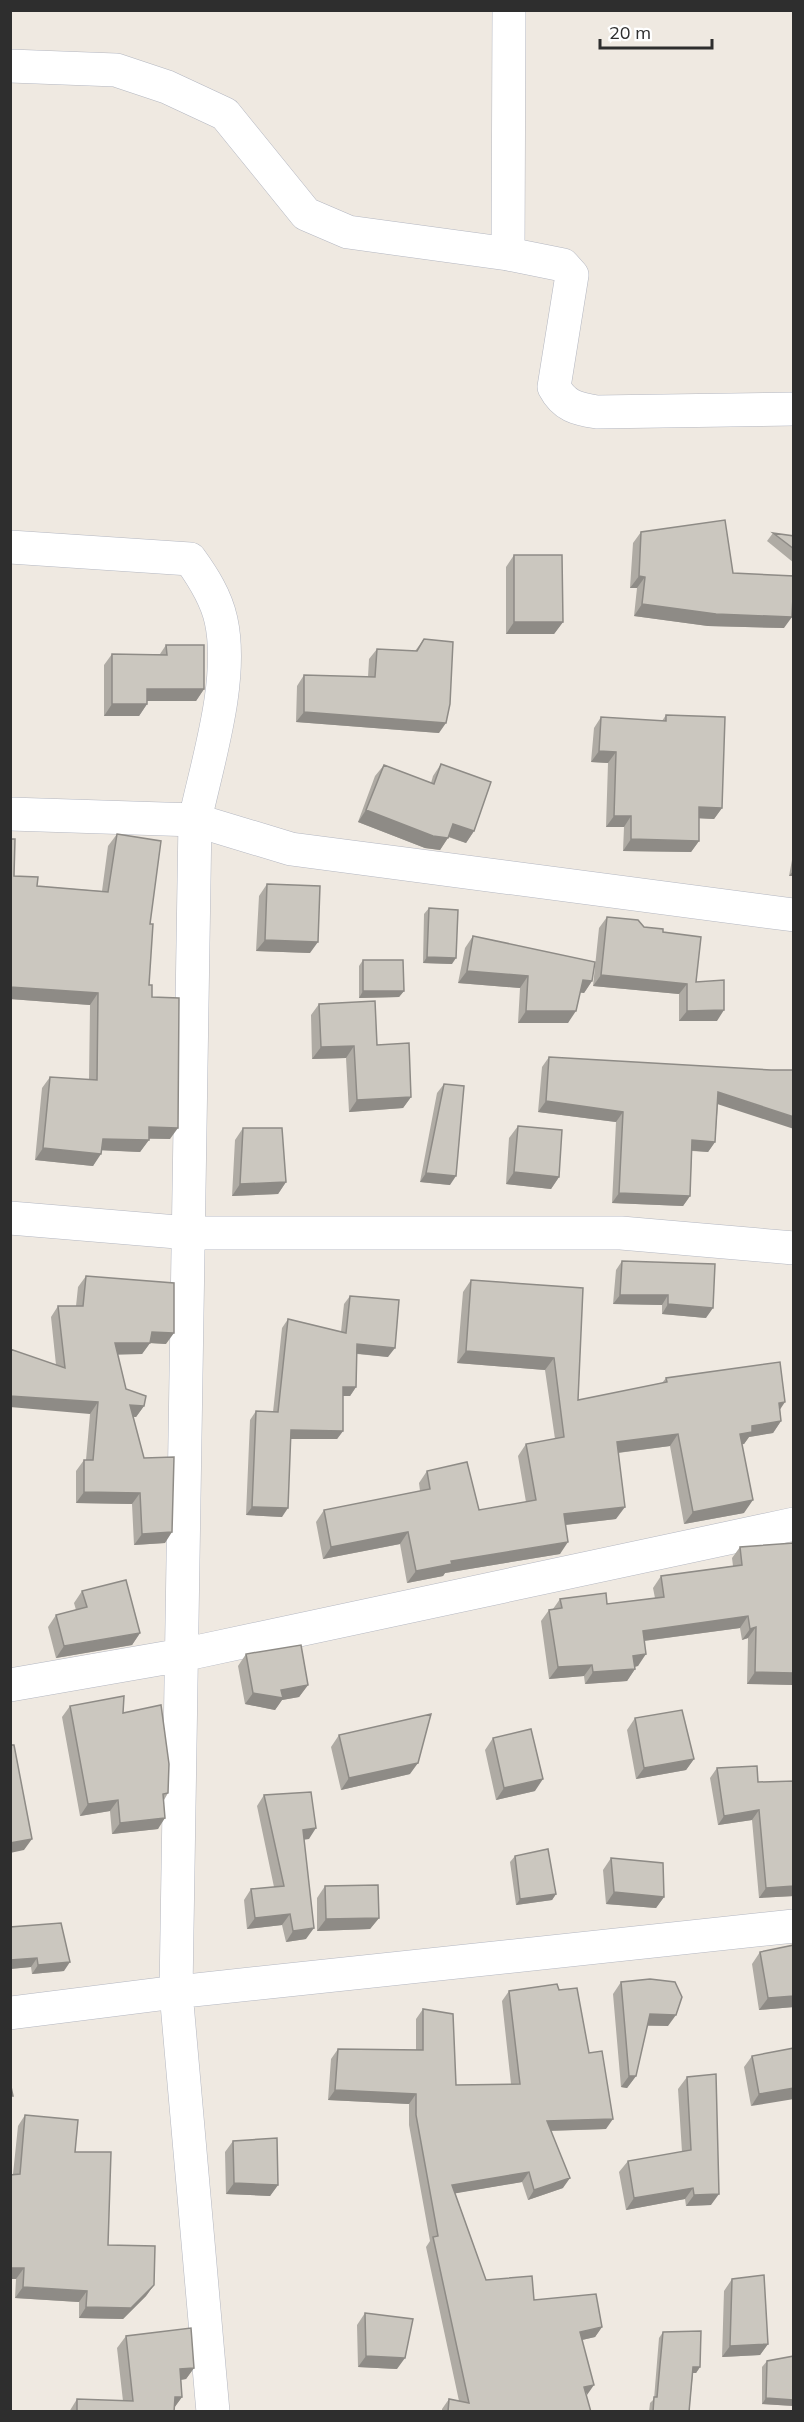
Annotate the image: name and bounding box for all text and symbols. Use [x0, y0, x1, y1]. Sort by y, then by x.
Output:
scale bar [600, 12, 712, 50]
text: 20 m [609, 21, 651, 44]

